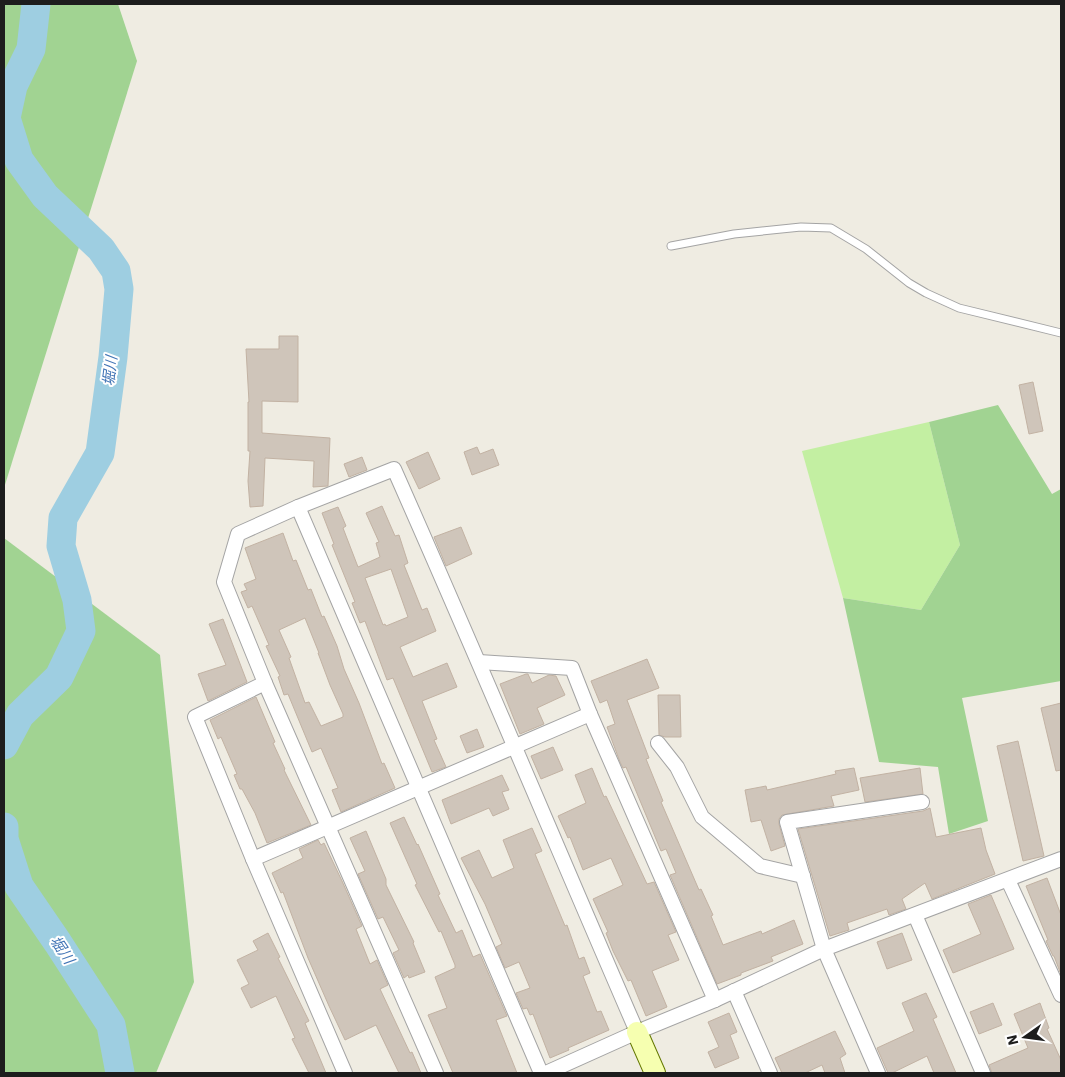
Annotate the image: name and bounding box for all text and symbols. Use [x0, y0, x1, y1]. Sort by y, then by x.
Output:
water label: 堀川 [98, 353, 121, 387]
water label: 堀川 [46, 932, 80, 969]
north arrow [1000, 1012, 1050, 1062]
text: N [1002, 1033, 1022, 1047]

